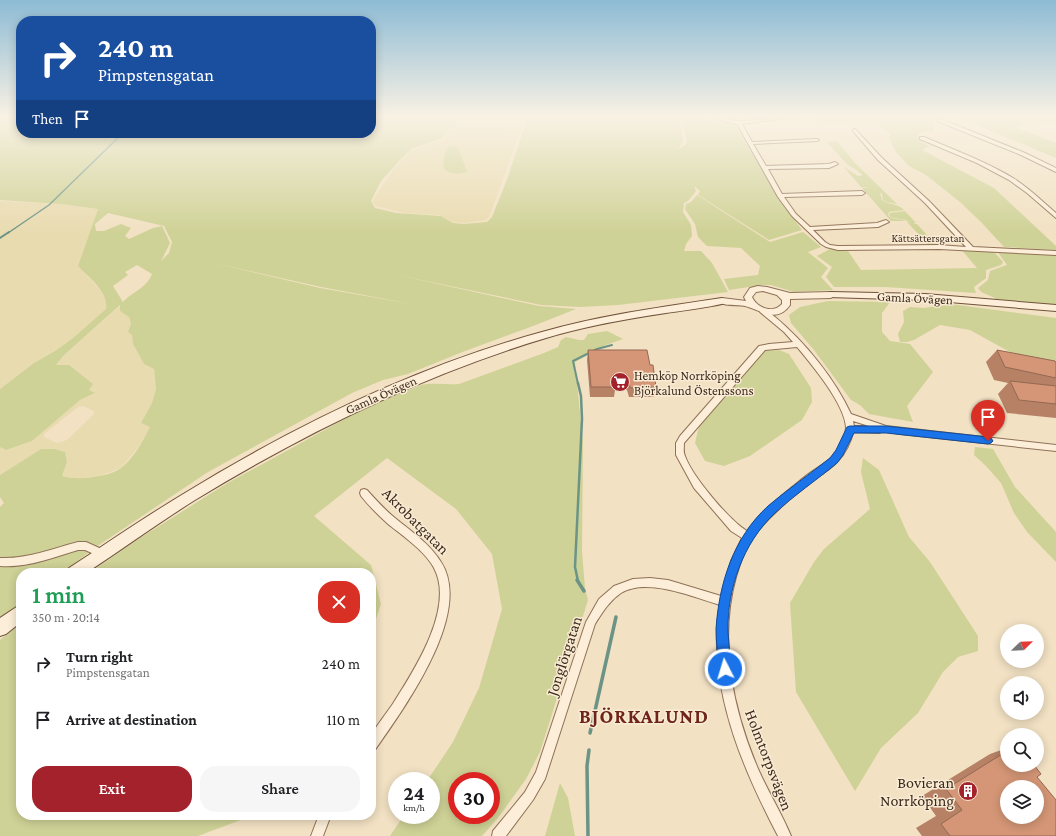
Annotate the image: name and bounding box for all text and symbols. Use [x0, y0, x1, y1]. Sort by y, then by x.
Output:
icon: right [32, 32, 84, 84]
text: 240 m [98, 32, 173, 63]
text: Pimpstensgatan [98, 65, 214, 85]
icon: arrive [71, 108, 93, 130]
text: Then [32, 111, 63, 127]
street label: Kättsättersgatan [891, 232, 965, 245]
street label: Gamla Övägen [877, 289, 953, 307]
place label: Hemköp Norrköping Björkalund Östenssons [634, 368, 754, 399]
supermarket icon: Hemköp Norrköping Björkalund Östenssons [609, 371, 631, 393]
street label: Gamla Övägen [343, 373, 419, 417]
pin [971, 400, 1005, 441]
icon: arrive [977, 406, 999, 428]
street label: Akrobatgatan [378, 484, 453, 559]
text: 1 min [32, 581, 85, 608]
button: close [318, 581, 360, 623]
text: 350 m · 20:14 [32, 610, 100, 625]
street label: Jonglörgatan [543, 614, 586, 700]
north arrow [1000, 624, 1044, 668]
map controls [1000, 624, 1044, 824]
position arrow [704, 648, 746, 690]
text: Turn right [66, 649, 133, 665]
icon: right [32, 653, 54, 675]
text: 240 m [322, 656, 360, 672]
text: Pimpstensgatan [66, 665, 150, 680]
button: sound [1000, 676, 1044, 720]
district label: BJÖRKALUND [579, 705, 709, 727]
street label: Holmtorpsvägen [741, 707, 796, 814]
icon: arrive [32, 709, 54, 731]
text: Arrive at destination [66, 712, 197, 728]
text: 110 m [327, 712, 360, 728]
button: search [1000, 728, 1044, 772]
button: Exit [32, 766, 192, 812]
button: Share [200, 766, 360, 812]
speed limit sign: 30 [448, 772, 500, 824]
place label: Bovieran Norrköping [880, 774, 954, 810]
building icon: Bovieran Norrköping [957, 780, 979, 802]
button: layers [1000, 780, 1044, 824]
text: 24 [404, 782, 424, 804]
text: km/h [403, 802, 425, 813]

